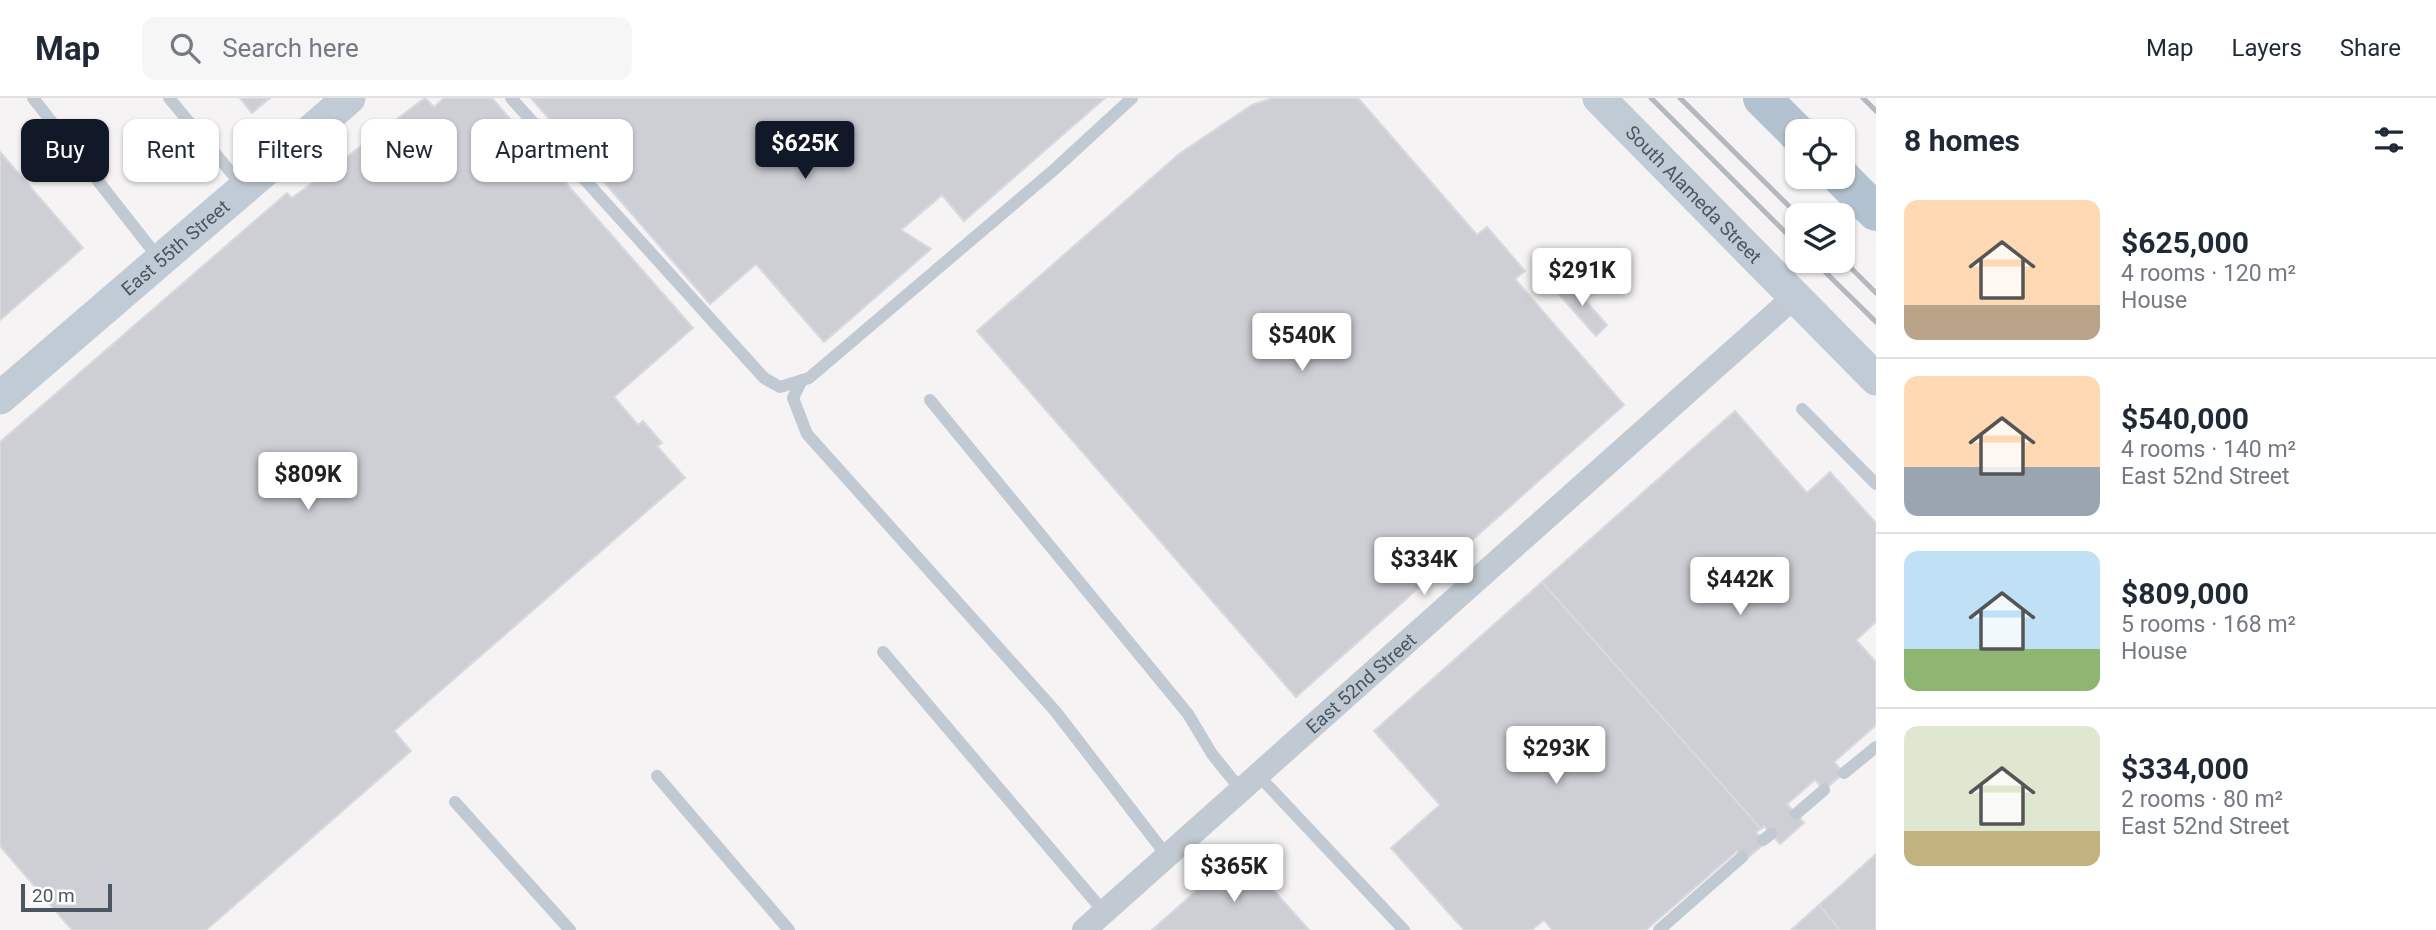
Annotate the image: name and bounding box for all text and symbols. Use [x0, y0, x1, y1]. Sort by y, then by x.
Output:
search box [142, 17, 632, 80]
text: Map [35, 29, 100, 68]
icon: search [166, 29, 204, 67]
text: Search here [222, 33, 359, 63]
text: Map [2146, 34, 2194, 62]
text: Layers [2232, 34, 2302, 62]
text: Share [2340, 34, 2401, 62]
chip: Buy [21, 119, 109, 182]
chip: Rent [123, 119, 219, 182]
chip: Filters [233, 119, 347, 182]
chip: New [361, 119, 457, 182]
chip: Apartment [471, 119, 633, 182]
map controls [1785, 119, 1855, 273]
button: locate [1785, 119, 1855, 189]
street label: South Alameda Street [1621, 121, 1766, 268]
icon: filters [2370, 121, 2408, 159]
pin: $625K [756, 122, 854, 181]
text: 8 homes [1904, 123, 2020, 158]
text: $625K [771, 130, 839, 157]
street label: East 55th Street [117, 195, 234, 300]
button: layers [1785, 203, 1855, 273]
text: $625,000 [2121, 225, 2249, 260]
icon: home [1960, 228, 2044, 312]
pin: $291K [1533, 248, 1631, 308]
text: $291K [1548, 257, 1616, 284]
text: 4 rooms · 120 m² [2121, 260, 2296, 287]
text: House [2121, 287, 2187, 314]
pin: $540K [1253, 314, 1351, 373]
text: $540K [1268, 322, 1336, 349]
text: $540,000 [2121, 401, 2249, 436]
icon: home [1960, 404, 2044, 488]
text: 4 rooms · 140 m² [2121, 436, 2296, 463]
pin: $809K [259, 452, 357, 512]
text: $809K [274, 461, 342, 488]
text: East 52nd Street [2121, 463, 2290, 490]
pin: $334K [1375, 538, 1473, 597]
text: $334K [1390, 546, 1458, 573]
pin: $442K [1691, 558, 1789, 617]
text: $442K [1706, 566, 1774, 593]
text: $809,000 [2121, 576, 2249, 611]
icon: home [1960, 579, 2044, 663]
text: 5 rooms · 168 m² [2121, 611, 2296, 638]
street label: East 52nd Street [1302, 629, 1421, 738]
text: House [2121, 638, 2187, 665]
pin: $293K [1507, 726, 1605, 786]
text: $293K [1522, 735, 1590, 762]
text: $334,000 [2121, 751, 2249, 786]
icon: home [1960, 754, 2044, 838]
text: 2 rooms · 80 m² [2121, 786, 2283, 813]
text: East 52nd Street [2121, 813, 2290, 840]
pin: $365K [1185, 844, 1283, 904]
text: $365K [1200, 853, 1268, 880]
scale bar [21, 881, 112, 913]
text: 20 m [32, 884, 75, 907]

